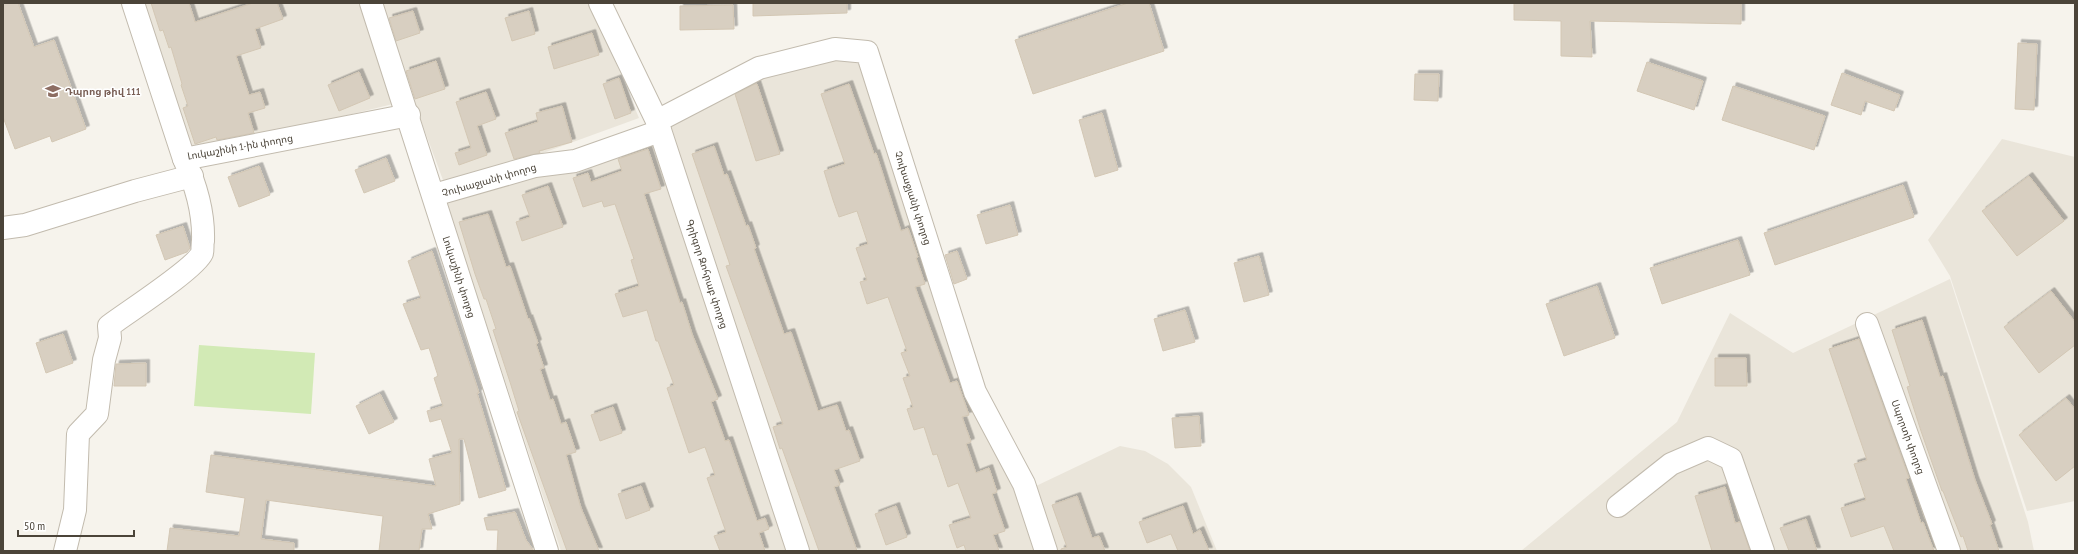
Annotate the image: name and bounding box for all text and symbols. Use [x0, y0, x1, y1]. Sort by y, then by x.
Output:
school or university icon: Դպրոց թիվ 111 [44, 82, 62, 100]
place label: Դպրոց թիվ 111 [65, 85, 141, 98]
street label: Լուկաշինի 1-ին փողոց [186, 131, 294, 163]
street label: Չուխաջյանի փողոց [892, 149, 934, 247]
street label: Չուխաջյանի փողոց [440, 160, 538, 200]
street label: Գրիգոր Զոհրաբ փողոց [683, 218, 731, 330]
street label: Լուկաշինի փողոց [440, 234, 478, 320]
street label: Սպորտի փողոց [1888, 398, 1928, 476]
scale bar [18, 512, 134, 538]
text: 50 m [24, 518, 45, 533]

